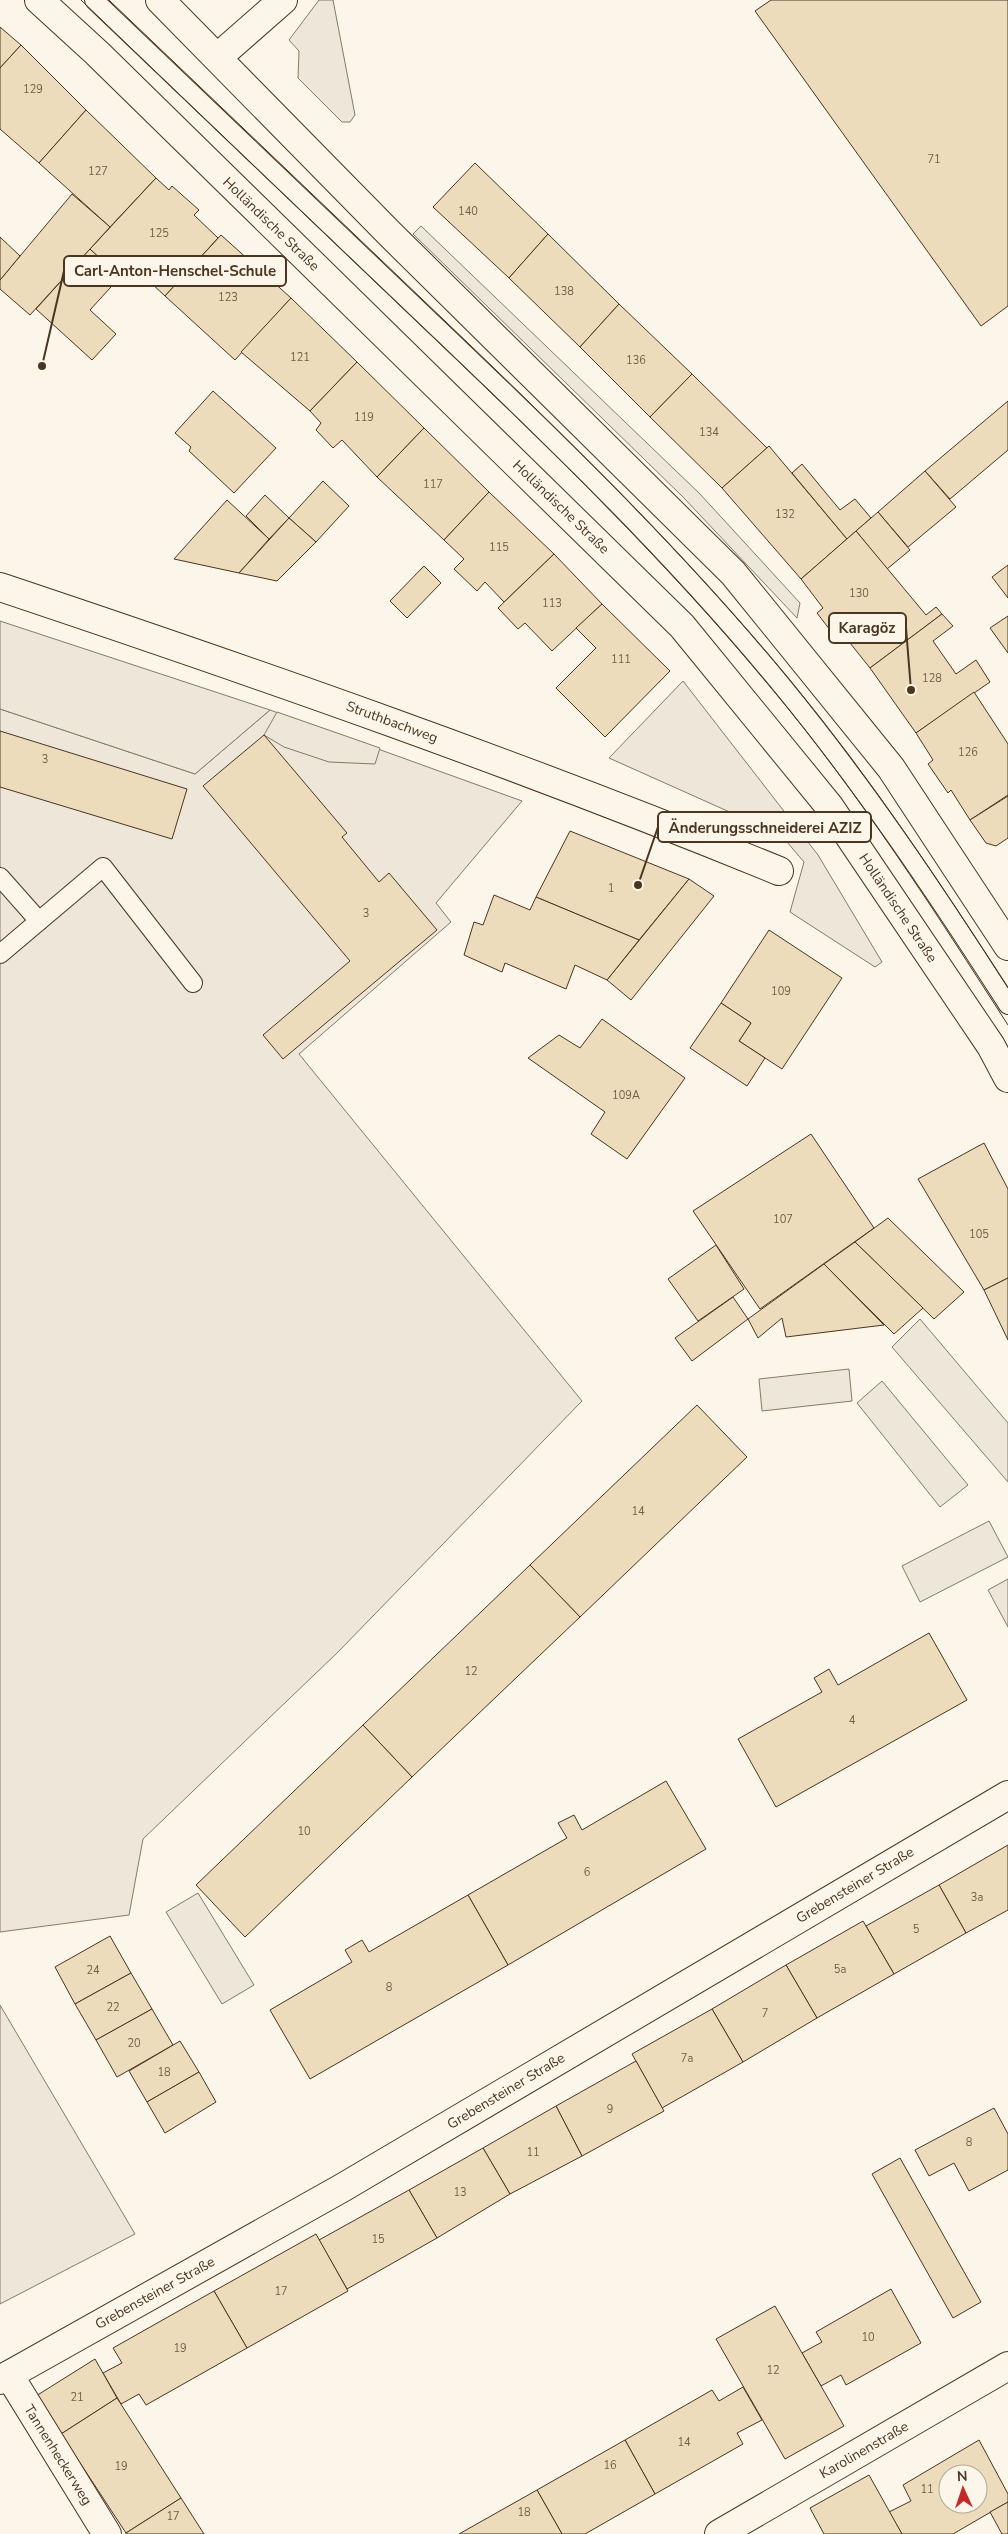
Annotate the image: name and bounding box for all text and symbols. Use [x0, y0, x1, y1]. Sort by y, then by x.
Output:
house number: 129 [23, 82, 43, 97]
house number: 71 [927, 152, 941, 167]
house number: 127 [88, 164, 108, 179]
street label: Holländische Straße [218, 173, 324, 275]
house number: 140 [458, 204, 478, 219]
house number: 125 [149, 226, 169, 241]
callout: Carl-Anton-Henschel-Schule [64, 256, 286, 286]
text: Carl-Anton-Henschel-Schule [74, 261, 276, 281]
house number: 138 [554, 284, 574, 299]
house number: 123 [218, 290, 238, 305]
house number: 121 [290, 350, 310, 365]
house number: 136 [626, 353, 646, 368]
house number: 119 [354, 410, 374, 425]
house number: 134 [699, 425, 719, 440]
street label: Holländische Straße [508, 456, 614, 558]
house number: 117 [423, 477, 443, 492]
house number: 132 [775, 507, 795, 522]
house number: 115 [489, 540, 509, 555]
house number: 130 [849, 586, 869, 601]
house number: 113 [542, 596, 562, 611]
callout: Karagöz [829, 613, 906, 643]
text: Karagöz [839, 618, 895, 638]
house number: 111 [611, 652, 631, 667]
house number: 128 [922, 671, 942, 686]
street label: Struthbachweg [343, 697, 441, 747]
house number: 126 [958, 745, 978, 760]
house number: 3 [42, 752, 48, 767]
callout: Änderungsschneiderei AZIZ [658, 812, 871, 842]
text: Änderungsschneiderei AZIZ [669, 818, 861, 838]
street label: Holländische Straße [854, 850, 942, 966]
house number: 1 [608, 881, 614, 896]
house number: 3 [363, 906, 369, 921]
house number: 109 [771, 984, 791, 999]
house number: 109A [612, 1088, 640, 1103]
house number: 107 [773, 1212, 793, 1227]
house number: 105 [969, 1227, 989, 1242]
house number: 14 [631, 1504, 645, 1519]
house number: 12 [464, 1664, 478, 1679]
house number: 4 [849, 1713, 856, 1728]
house number: 10 [297, 1824, 311, 1839]
street label: Grebensteiner Straße [793, 1842, 917, 1928]
house number: 6 [584, 1865, 591, 1880]
house number: 3a [971, 1890, 983, 1905]
house number: 5 [913, 1922, 920, 1937]
house number: 5a [834, 1962, 846, 1977]
house number: 24 [86, 1963, 100, 1978]
house number: 8 [386, 1980, 393, 1995]
house number: 22 [106, 2000, 120, 2015]
house number: 7 [762, 2006, 768, 2021]
house number: 20 [127, 2036, 141, 2051]
street label: Grebensteiner Straße [444, 2048, 568, 2134]
house number: 7a [681, 2051, 693, 2066]
house number: 18 [157, 2065, 171, 2080]
house number: 9 [607, 2102, 613, 2117]
house number: 8 [966, 2135, 973, 2150]
house number: 11 [526, 2145, 540, 2160]
house number: 13 [453, 2185, 467, 2200]
house number: 15 [371, 2232, 385, 2247]
street label: Grebensteiner Straße [92, 2252, 218, 2334]
house number: 17 [274, 2284, 288, 2299]
house number: 10 [861, 2330, 875, 2345]
house number: 19 [173, 2341, 187, 2356]
house number: 12 [766, 2363, 780, 2378]
house number: 21 [70, 2390, 84, 2405]
street label: Tannenheckerweg [19, 2401, 97, 2509]
street label: Karolinenstraße [816, 2417, 912, 2483]
house number: 14 [677, 2435, 691, 2450]
house number: 16 [603, 2458, 617, 2473]
house number: 19 [114, 2459, 128, 2474]
north arrow [938, 2464, 988, 2514]
text: N [957, 2467, 968, 2486]
house number: 11 [920, 2482, 934, 2497]
house number: 18 [517, 2505, 531, 2520]
house number: 17 [166, 2509, 180, 2524]

